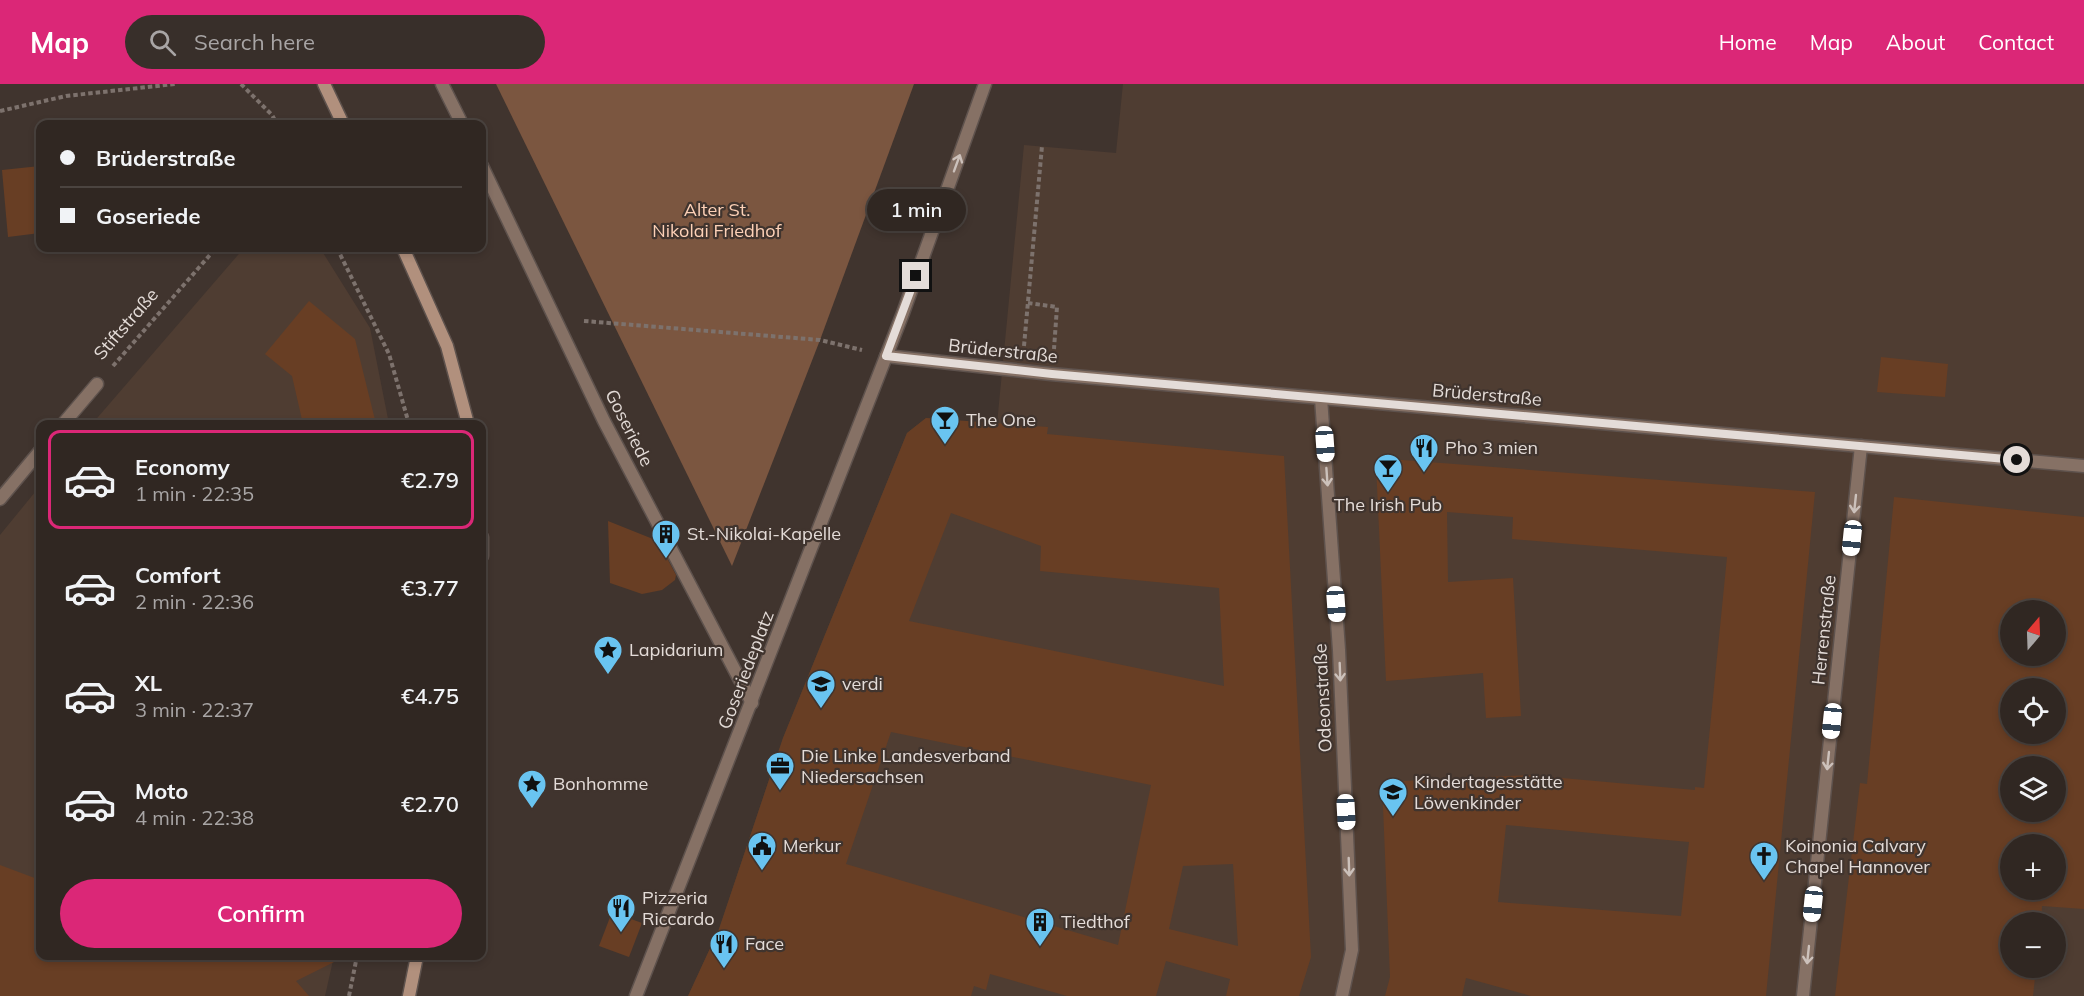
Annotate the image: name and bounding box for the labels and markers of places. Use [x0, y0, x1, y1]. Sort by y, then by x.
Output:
bar icon: The One [929, 404, 961, 446]
place label: The One [966, 408, 1036, 431]
restaurant icon: Pho 3 mien [1408, 432, 1440, 474]
place label: Pho 3 mien [1445, 436, 1538, 459]
bar icon: The Irish Pub [1372, 452, 1404, 494]
place label: The Irish Pub [1334, 493, 1442, 516]
building icon: St.-Nikolai-Kapelle [650, 518, 682, 560]
place label: St.-Nikolai-Kapelle [687, 522, 841, 545]
place icon: Lapidarium [592, 634, 624, 676]
place label: Lapidarium [629, 638, 723, 661]
school or university icon: verdi [805, 668, 837, 710]
place label: verdi [842, 672, 883, 695]
place label: Die Linke Landesverband Niedersachsen [801, 744, 1011, 788]
office icon: Die Linke Landesverband Niedersachsen [764, 750, 796, 792]
place icon: Bonhomme [516, 768, 548, 810]
place label: Kindertagesstätte Löwenkinder [1414, 770, 1563, 814]
place label: Bonhomme [553, 772, 648, 795]
school or university icon: Kindertagesstätte Löwenkinder [1377, 776, 1409, 818]
public building icon: Merkur [746, 830, 778, 872]
place label: Merkur [783, 834, 841, 857]
place label: Koinonia Calvary Chapel Hannover [1785, 834, 1930, 878]
church icon: Koinonia Calvary Chapel Hannover [1748, 840, 1780, 882]
place label: Pizzeria Riccardo [642, 886, 715, 930]
restaurant icon: Pizzeria Riccardo [605, 892, 637, 934]
building icon: Tiedthof [1024, 906, 1056, 948]
place label: Tiedthof [1061, 910, 1131, 933]
restaurant icon: Face [708, 928, 740, 970]
place label: Face [745, 932, 784, 955]

